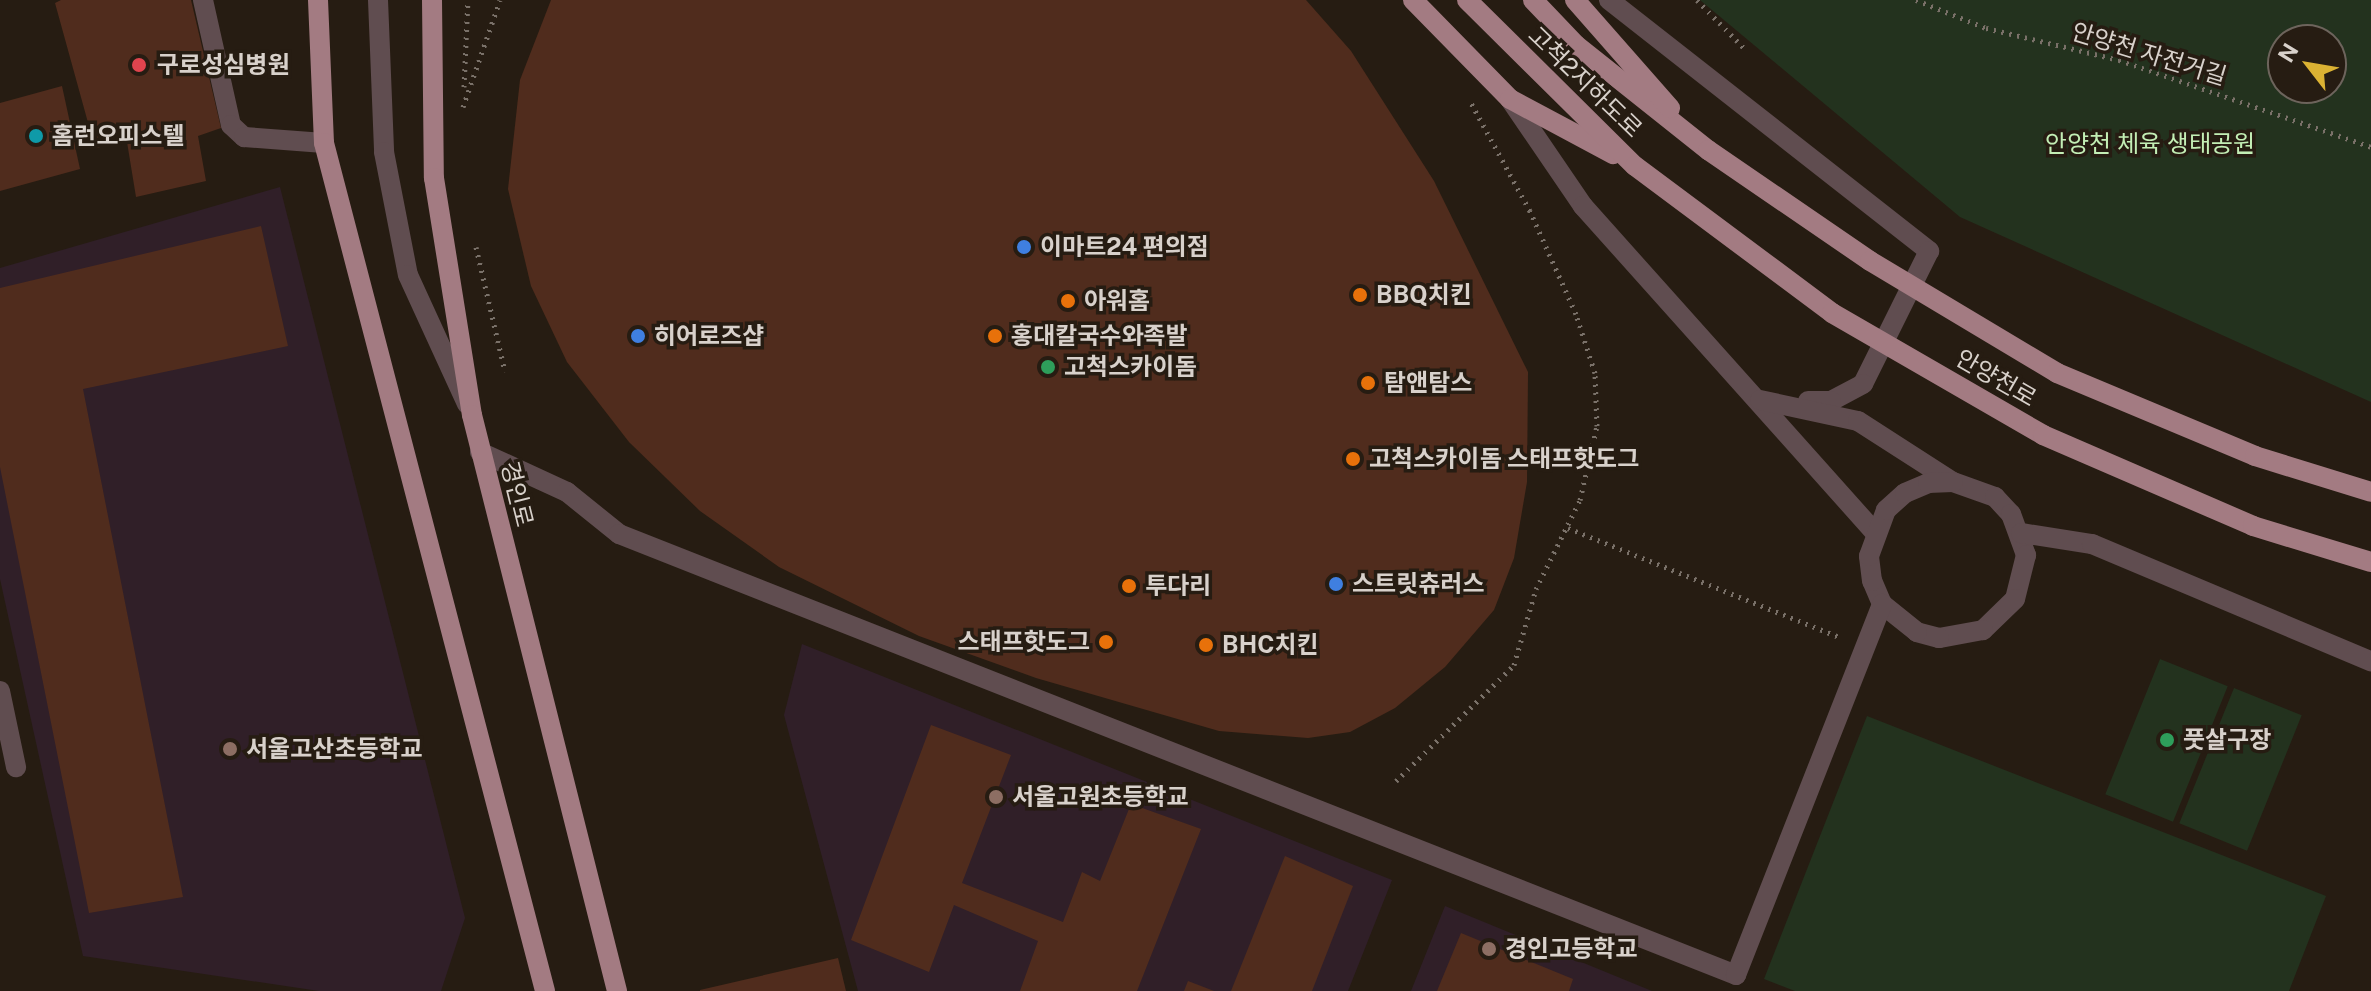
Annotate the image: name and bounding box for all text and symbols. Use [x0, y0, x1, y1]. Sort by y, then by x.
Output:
street label: 안양천 자전거길 [2068, 17, 2230, 91]
street label: 고척2지하도로 [1522, 21, 1648, 143]
north arrow [2267, 24, 2347, 104]
text: N [2273, 39, 2304, 67]
place label: 구로성심병원 [157, 51, 289, 79]
marker: 구로성심병원 [128, 54, 150, 76]
place label: 홈런오피스텔 [52, 122, 184, 150]
marker: 홈런오피스텔 [27, 127, 45, 145]
park label: 안양천 체육 생태공원 [2045, 130, 2255, 158]
place label: 이마트24 편의점 [1040, 233, 1209, 261]
marker: 이마트24 편의점 [1015, 238, 1033, 256]
place label: BBQ치킨 [1376, 281, 1472, 309]
marker: BBQ치킨 [1351, 286, 1369, 304]
place label: 아워홈 [1084, 287, 1150, 315]
marker: 아워홈 [1059, 292, 1077, 310]
place label: 히어로즈샵 [654, 322, 764, 350]
place label: 홍대칼국수와족발 [1011, 322, 1188, 350]
marker: 히어로즈샵 [629, 327, 647, 345]
marker: 홍대칼국수와족발 [986, 327, 1004, 345]
street label: 안양천로 [1951, 343, 2041, 413]
place label: 고척스카이돔 [1064, 353, 1196, 381]
marker: 고척스카이돔 [1039, 358, 1057, 376]
place label: 탐앤탐스 [1384, 369, 1472, 397]
marker: 탐앤탐스 [1359, 374, 1377, 392]
place label: 고척스카이돔 스태프핫도그 [1369, 445, 1639, 473]
marker: 고척스카이돔 스태프핫도그 [1344, 450, 1362, 468]
street label: 경인로 [495, 458, 539, 530]
place label: 스트릿츄러스 [1352, 570, 1484, 598]
place label: 투다리 [1145, 572, 1211, 600]
marker: 스트릿츄러스 [1327, 575, 1345, 593]
marker: 투다리 [1120, 577, 1138, 595]
place label: 스태프핫도그 [958, 628, 1090, 656]
place label: BHC치킨 [1222, 631, 1319, 659]
marker: 스태프핫도그 [1097, 633, 1115, 651]
marker: BHC치킨 [1197, 636, 1215, 654]
place label: 풋살구장 [2183, 726, 2271, 754]
marker: 풋살구장 [2158, 731, 2176, 749]
place label: 서울고산초등학교 [246, 735, 423, 763]
marker: 서울고산초등학교 [221, 740, 239, 758]
place label: 서울고원초등학교 [1012, 783, 1189, 811]
marker: 서울고원초등학교 [987, 788, 1005, 806]
place label: 경인고등학교 [1505, 935, 1637, 963]
marker: 경인고등학교 [1480, 940, 1498, 958]

